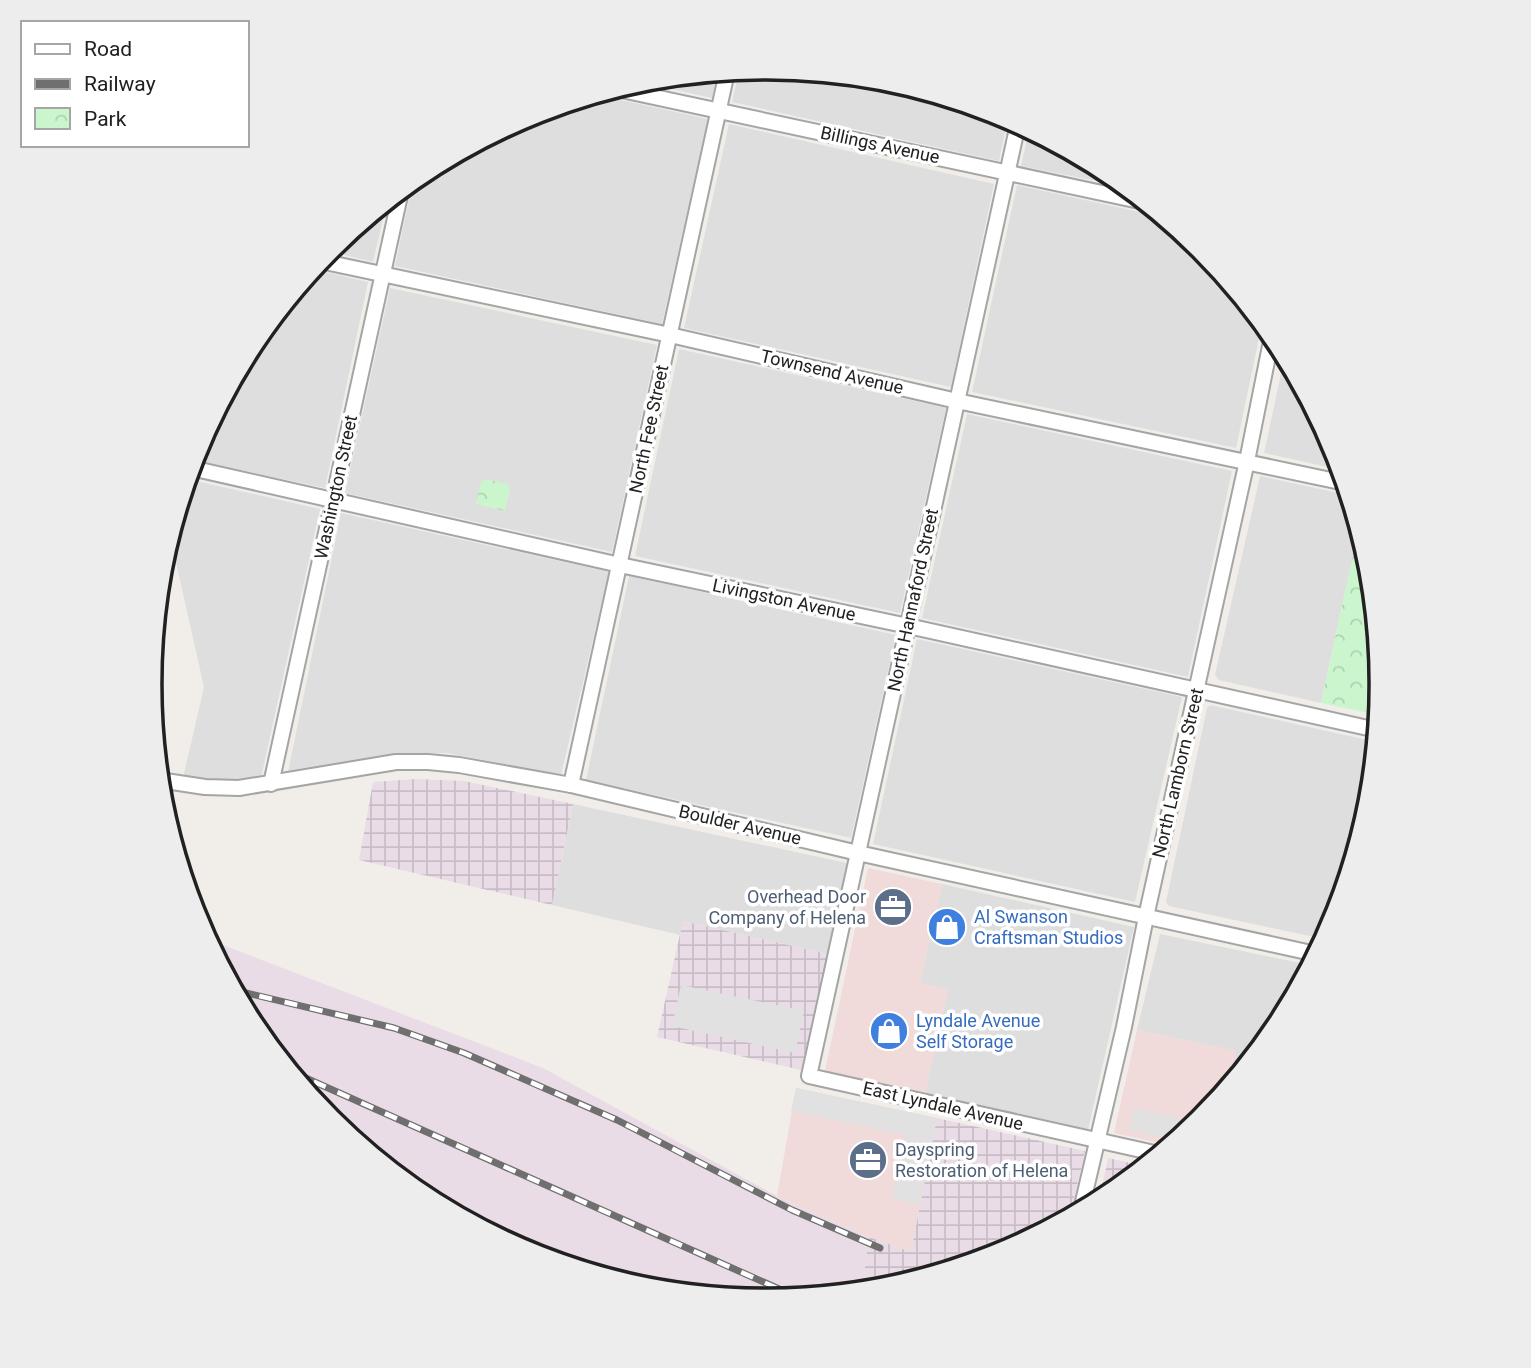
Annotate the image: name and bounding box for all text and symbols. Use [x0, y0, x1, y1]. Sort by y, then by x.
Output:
legend [21, 21, 248, 147]
text: Road [84, 37, 132, 61]
text: Railway [84, 72, 156, 96]
text: Park [84, 107, 127, 131]
street label: Billings Avenue [819, 122, 942, 167]
street label: Townsend Avenue [759, 345, 906, 398]
street label: North Fee Street [625, 363, 672, 495]
street label: Washington Street [310, 413, 361, 561]
street label: North Hannaford Street [883, 506, 942, 693]
street label: Livingston Avenue [711, 574, 858, 625]
street label: North Lamborn Street [1148, 686, 1207, 860]
street label: Boulder Avenue [677, 800, 803, 849]
place label: Overhead Door Company of Helena [708, 886, 866, 928]
office icon: Overhead Door Company of Helena [872, 886, 914, 928]
shop icon: Al Swanson Craftsman Studios [926, 906, 968, 948]
place label: Al Swanson Craftsman Studios [974, 906, 1123, 948]
shop icon: Lyndale Avenue Self Storage [868, 1010, 910, 1052]
place label: Lyndale Avenue Self Storage [916, 1010, 1040, 1052]
street label: East Lyndale Avenue [861, 1077, 1025, 1134]
office icon: Dayspring Restoration of Helena [847, 1139, 889, 1181]
place label: Dayspring Restoration of Helena [895, 1139, 1068, 1181]

